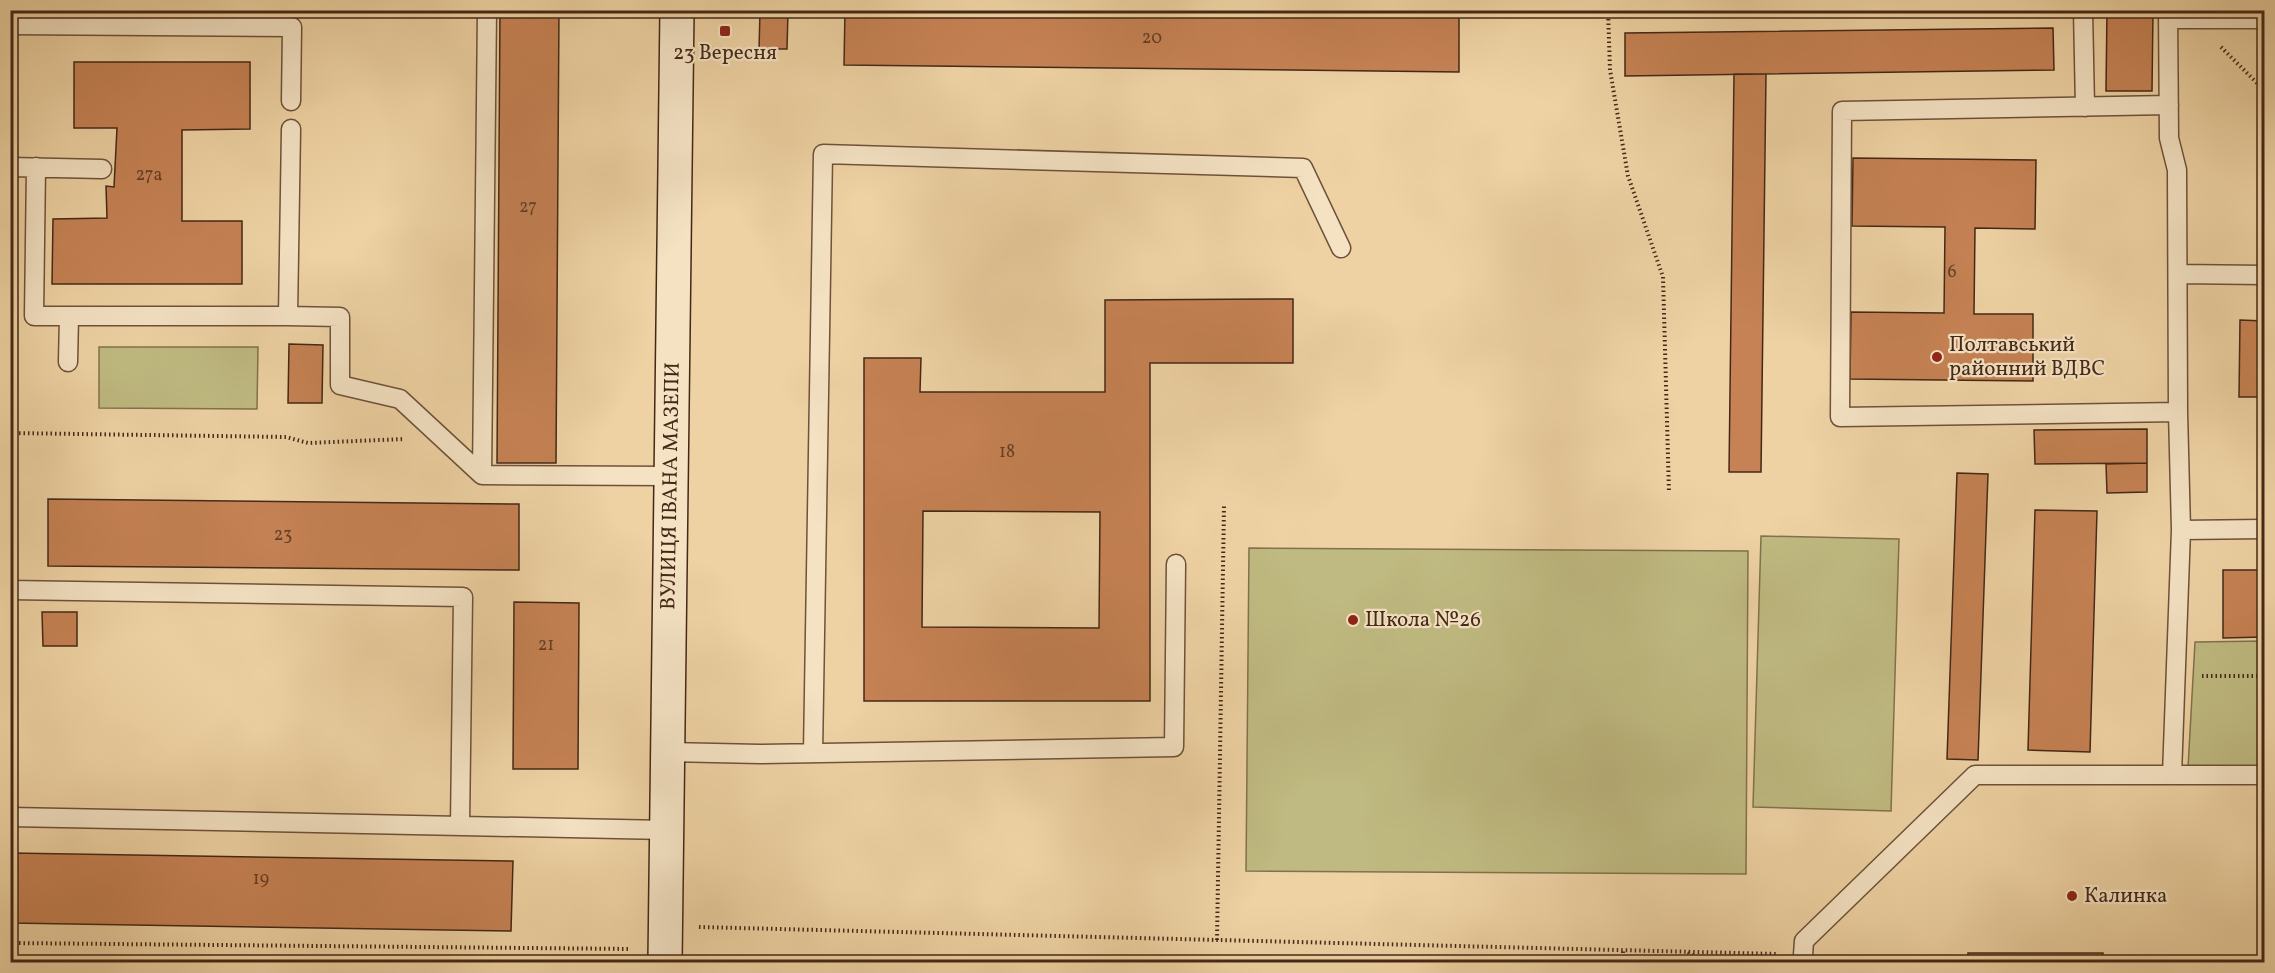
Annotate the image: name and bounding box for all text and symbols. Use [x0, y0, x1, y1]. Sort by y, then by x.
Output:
marker: 23 Вересня [718, 24, 732, 38]
house number: 20 [1142, 26, 1162, 51]
place label: 23 Вересня [673, 39, 777, 68]
house number: 27а [136, 163, 162, 188]
house number: 27 [519, 195, 537, 220]
house number: 6 [1947, 260, 1957, 285]
place label: Полтавський районний ВДВС [1949, 331, 2105, 384]
marker: Полтавський районний ВДВС [1930, 350, 1944, 364]
street label: ВУЛИЦЯ ІВАНА МАЗЕПИ [654, 362, 688, 610]
house number: 18 [999, 440, 1015, 465]
house number: 23 [274, 523, 292, 548]
place label: Школа №26 [1365, 606, 1481, 635]
marker: Школа №26 [1346, 613, 1360, 627]
house number: 21 [538, 633, 554, 658]
house number: 19 [253, 867, 269, 892]
place label: Калинка [2084, 882, 2167, 911]
marker: Калинка [2065, 889, 2079, 903]

